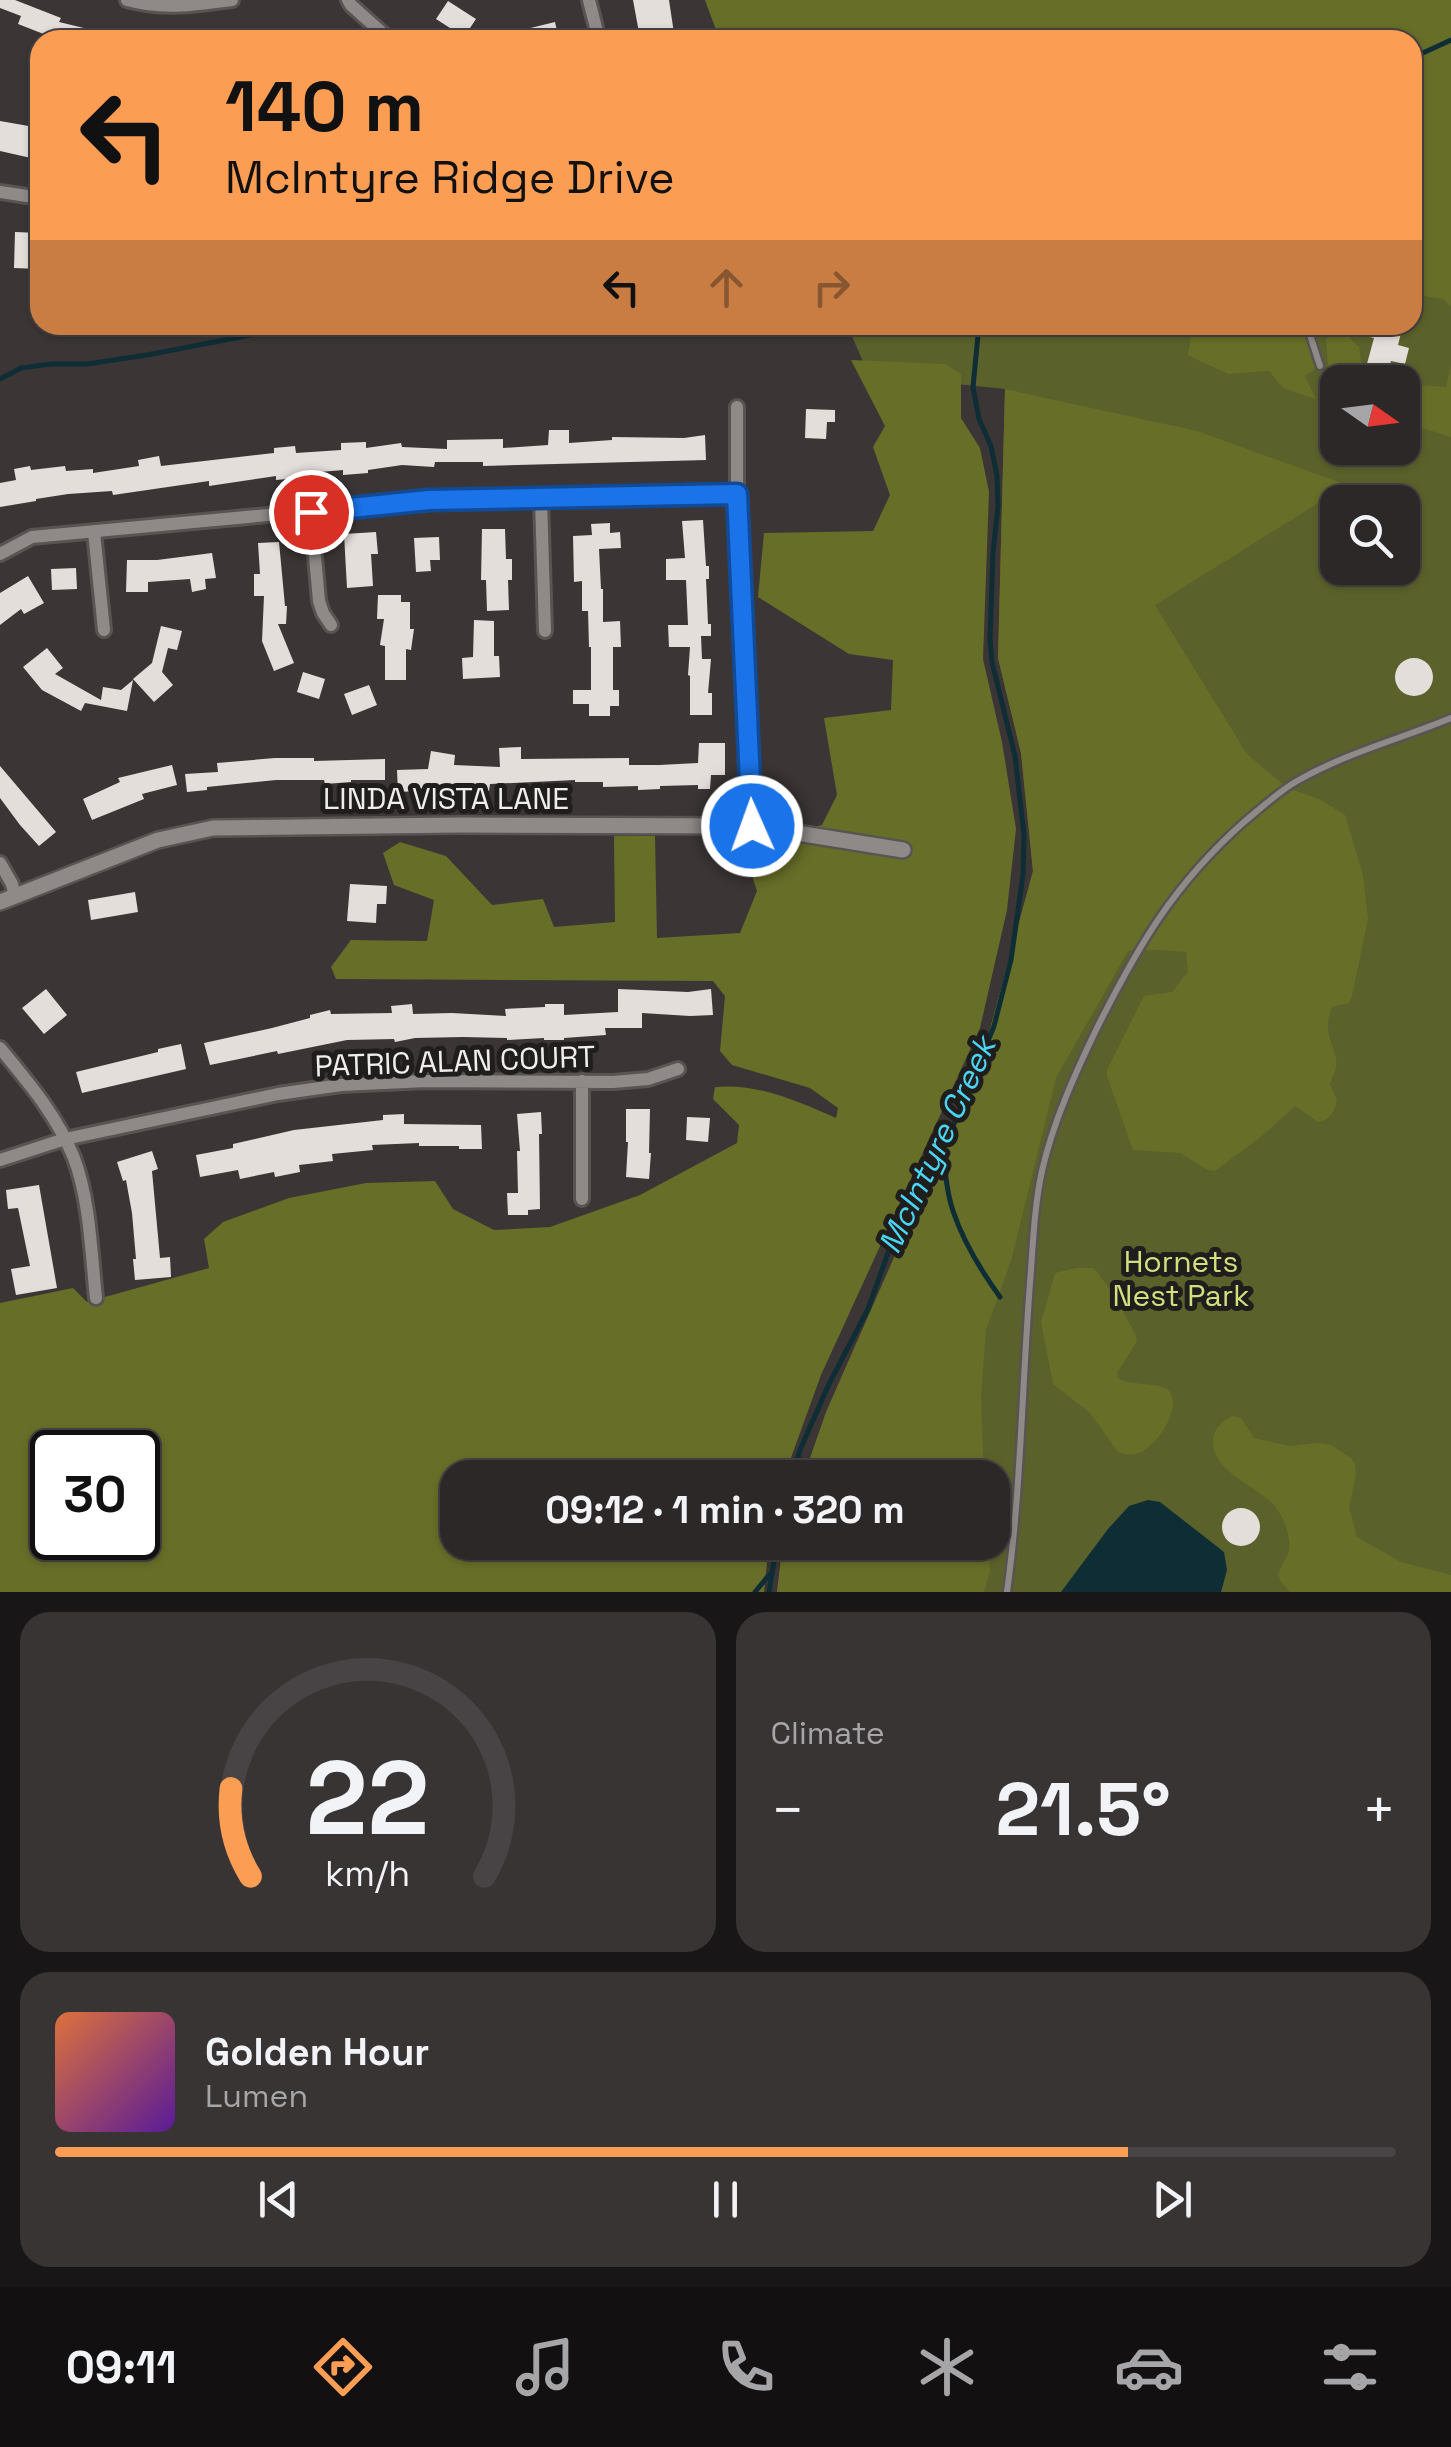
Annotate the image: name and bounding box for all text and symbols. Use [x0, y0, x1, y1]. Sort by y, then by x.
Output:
text: 140 m [225, 62, 424, 151]
icon: left [60, 70, 190, 200]
text: McIntyre Ridge Drive [225, 149, 675, 206]
icon: left [594, 260, 649, 315]
icon: ahead [699, 260, 754, 315]
icon: right [804, 260, 859, 315]
north arrow [1320, 365, 1420, 465]
map controls [1320, 365, 1420, 585]
pin [269, 470, 354, 555]
icon: arrive [284, 485, 339, 540]
button: search [1320, 485, 1420, 585]
position arrow [700, 774, 804, 878]
street label: LINDA VISTA LANE [323, 779, 569, 818]
water label: McIntyre Creek [869, 1027, 1006, 1259]
street label: PATRIC ALAN COURT [314, 1037, 596, 1085]
park label: Hornets Nest Park [1112, 1242, 1250, 1315]
speed limit sign: 30 [30, 1430, 160, 1560]
text: 09:12 · 1 min · 320 m [545, 1486, 905, 1534]
text: Climate [771, 1713, 885, 1753]
text: 22 [306, 1732, 430, 1864]
text: 21.5° [996, 1761, 1171, 1857]
text: − [771, 1775, 805, 1845]
text: + [1362, 1775, 1396, 1845]
text: km/h [325, 1851, 410, 1896]
text: Golden Hour [205, 2028, 429, 2076]
text: Lumen [205, 2076, 308, 2116]
icon: previous [251, 2172, 306, 2227]
icon: pause [698, 2172, 753, 2227]
icon: next [1145, 2172, 1200, 2227]
icon: directions [308, 2332, 378, 2402]
icon: music [510, 2332, 580, 2402]
icon: phone [711, 2332, 781, 2402]
icon: climate [912, 2332, 982, 2402]
icon: car [1114, 2332, 1184, 2402]
icon: filters [1315, 2332, 1385, 2402]
text: 09:11 [66, 2339, 177, 2396]

